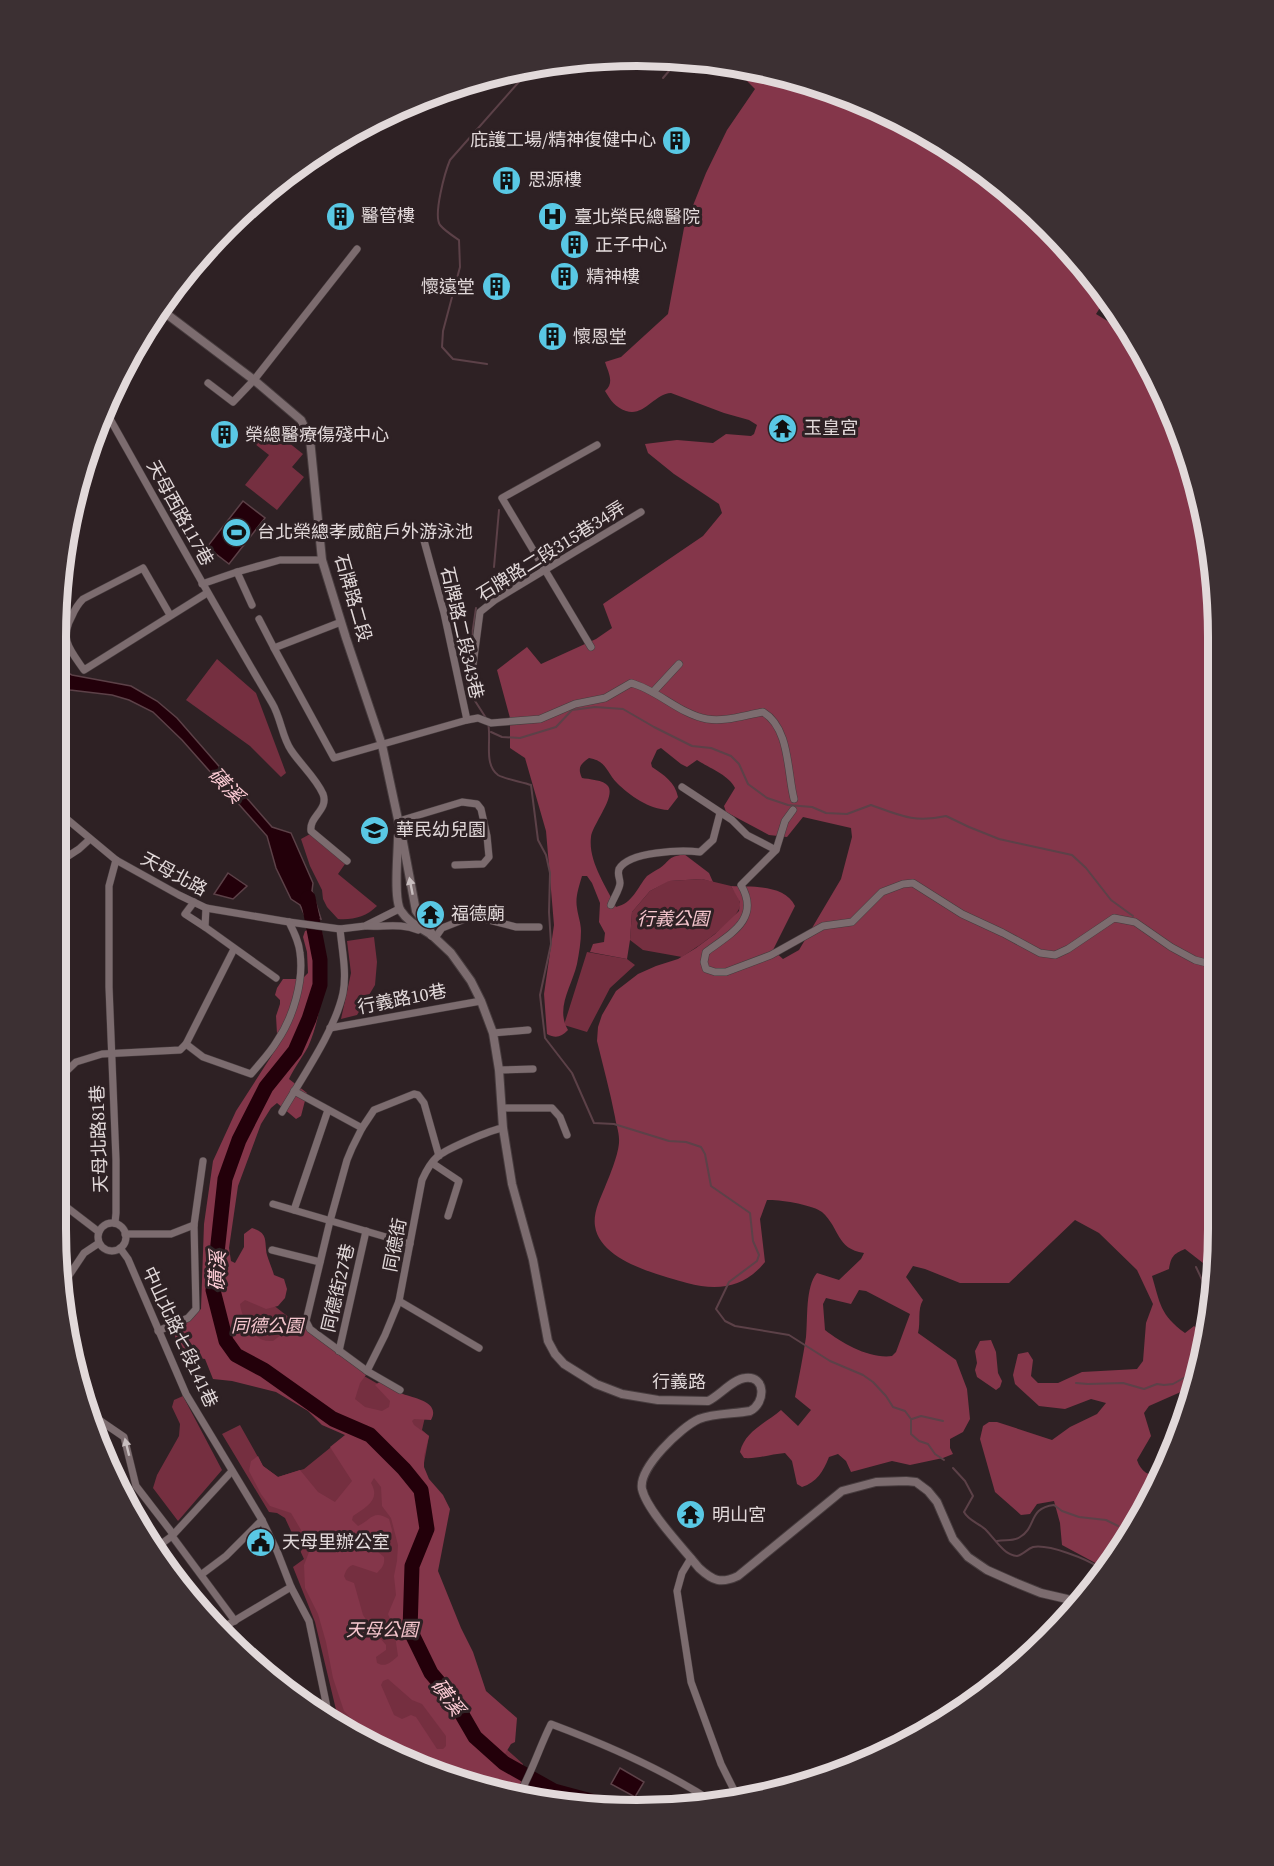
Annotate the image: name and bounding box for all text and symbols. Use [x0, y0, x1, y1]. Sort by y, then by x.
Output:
building icon: 庇護工場/精神復健中心 [661, 124, 693, 156]
place label: 庇護工場/精神復健中心 [470, 127, 656, 152]
building icon: 思源樓 [491, 164, 523, 196]
place label: 思源樓 [528, 167, 582, 192]
building icon: 醫管樓 [324, 200, 356, 232]
hospital icon: 臺北榮民總醫院 [537, 201, 569, 233]
place label: 醫管樓 [361, 203, 415, 228]
place label: 臺北榮民總醫院 [574, 204, 700, 229]
building icon: 正子中心 [558, 229, 590, 261]
place label: 正子中心 [595, 232, 667, 257]
building icon: 精神樓 [549, 261, 581, 293]
place label: 精神樓 [586, 264, 640, 289]
building icon: 懷遠堂 [480, 271, 512, 303]
place label: 懷遠堂 [421, 274, 475, 299]
building icon: 懷恩堂 [536, 321, 568, 353]
place label: 懷恩堂 [573, 324, 627, 349]
temple icon: 玉皇宮 [767, 412, 799, 444]
place label: 玉皇宮 [804, 415, 858, 440]
building icon: 榮總醫療傷殘中心 [208, 419, 240, 451]
place label: 榮總醫療傷殘中心 [245, 422, 389, 447]
street label: 天母西路117巷 [141, 456, 220, 570]
street label: 石牌路二段315巷34弄 [472, 495, 630, 606]
sports icon: 台北榮總孝威館戶外游泳池 [220, 516, 252, 548]
place label: 台北榮總孝威館戶外游泳池 [257, 519, 473, 544]
street label: 石牌路二段 [329, 551, 378, 645]
street label: 石牌路二段343巷 [435, 564, 490, 701]
water label: 磺溪 [202, 761, 252, 811]
school or university icon: 華民幼兒園 [359, 814, 391, 846]
place label: 華民幼兒園 [396, 817, 486, 842]
street label: 天母北路 [137, 846, 212, 901]
one-way arrow [406, 876, 415, 895]
temple icon: 福德廟 [414, 898, 446, 930]
place label: 福德廟 [451, 901, 505, 926]
park label: 行義公園 [637, 906, 712, 931]
street label: 行義路10巷 [355, 978, 448, 1019]
street label: 天母北路81巷 [84, 1085, 113, 1193]
street label: 同德街 [377, 1216, 412, 1274]
street label: 同德街27巷 [315, 1241, 360, 1335]
water label: 磺溪 [202, 1248, 232, 1291]
street label: 中山北路七段141巷 [137, 1262, 224, 1411]
park label: 同德公園 [231, 1313, 306, 1338]
street label: 行義路 [652, 1369, 706, 1394]
one-way arrow [121, 1438, 131, 1457]
temple icon: 明山宮 [675, 1499, 707, 1531]
place label: 明山宮 [712, 1502, 766, 1527]
public building icon: 天母里辦公室 [245, 1526, 277, 1558]
place label: 天母里辦公室 [282, 1529, 390, 1554]
park label: 天母公園 [346, 1617, 421, 1642]
water label: 磺溪 [425, 1673, 473, 1724]

